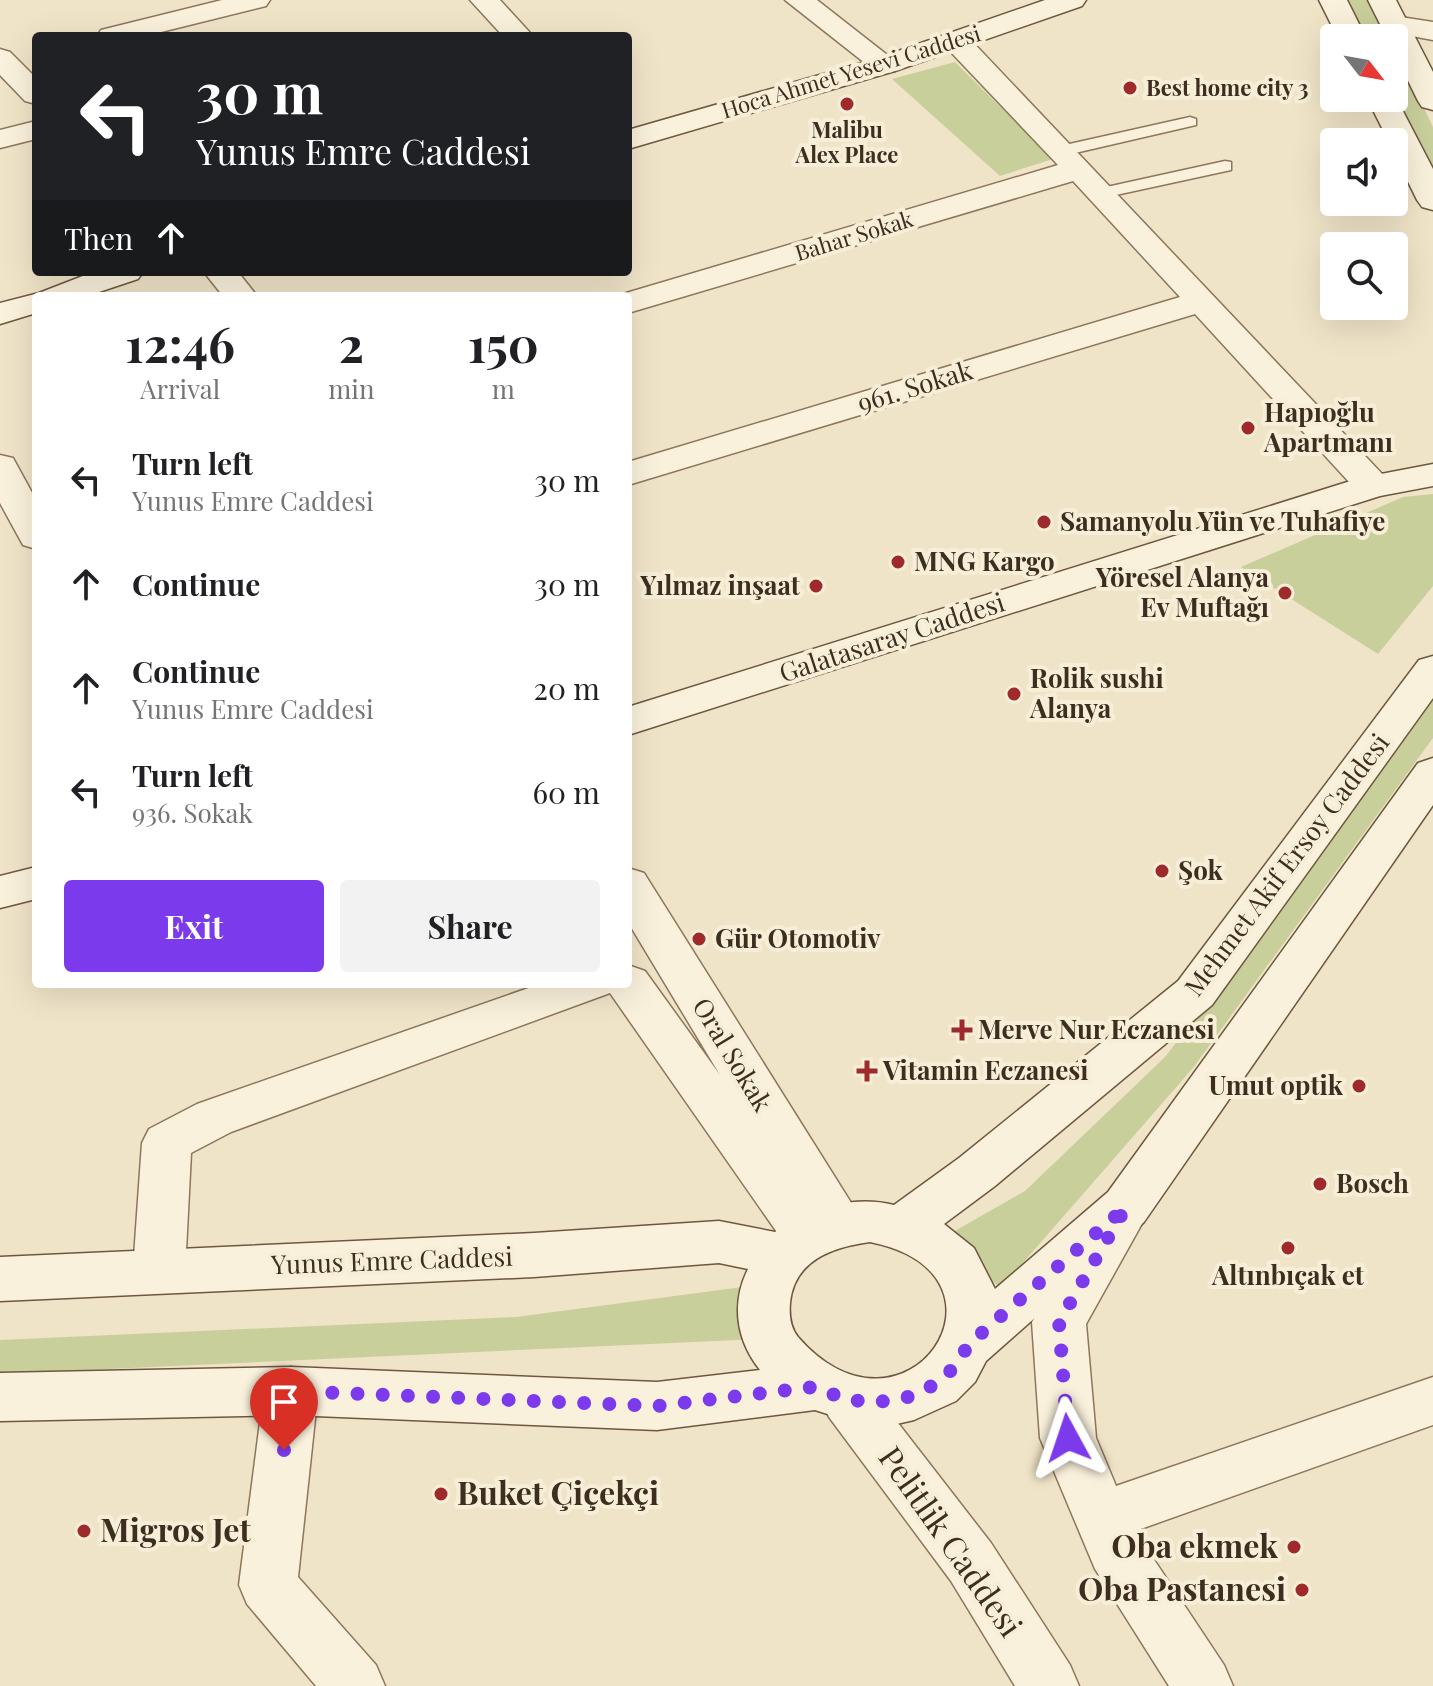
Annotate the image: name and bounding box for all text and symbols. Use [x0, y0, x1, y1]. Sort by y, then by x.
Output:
street label: Hoca Ahmet Yesevi Caddesi [718, 17, 984, 125]
north arrow [1320, 24, 1408, 112]
map controls [1320, 24, 1408, 320]
text: 30 m [196, 54, 323, 129]
icon: left [64, 64, 168, 168]
place label: Best home city 3 [1146, 72, 1309, 102]
marker: Best home city 3 [1121, 79, 1139, 97]
marker: Malibu Alex Place [838, 95, 856, 113]
place label: Malibu Alex Place [795, 114, 898, 169]
text: Yunus Emre Caddesi [196, 126, 530, 174]
button: sound [1320, 128, 1408, 216]
street label: Bahar Sokak [791, 203, 916, 267]
icon: ahead [149, 216, 193, 260]
text: Then [64, 218, 133, 258]
button: search [1320, 232, 1408, 320]
text: 12:46 [125, 311, 235, 375]
text: 2 [339, 311, 364, 375]
text: 150 [468, 311, 539, 375]
street label: 961. Sokak [853, 351, 977, 420]
text: Arrival [140, 371, 220, 406]
text: min [328, 371, 375, 406]
text: m [492, 371, 515, 406]
place label: Hapıoğlu Apartmanı [1263, 394, 1393, 459]
marker: Hapıoğlu Apartmanı [1239, 419, 1257, 437]
text: Turn left [132, 443, 253, 483]
icon: left [64, 458, 108, 502]
text: 30 m [534, 460, 600, 500]
text: Yunus Emre Caddesi [132, 483, 374, 518]
place label: Samanyolu Yün ve Tuhafiye [1060, 503, 1385, 538]
marker: Samanyolu Yün ve Tuhafiye [1035, 513, 1053, 531]
place label: MNG Kargo [914, 543, 1055, 578]
marker: MNG Kargo [889, 553, 907, 571]
place label: Yöresel Alanya Ev Muftağı [1095, 559, 1270, 624]
icon: ahead [64, 562, 108, 606]
text: Continue [132, 564, 260, 604]
text: 30 m [534, 564, 600, 604]
place label: Yılmaz inşaat [639, 567, 801, 602]
marker: Yılmaz inşaat [807, 577, 825, 595]
street label: Galatasaray Caddesi [774, 584, 1009, 690]
marker: Yöresel Alanya Ev Muftağı [1276, 584, 1294, 602]
text: Continue [132, 651, 260, 691]
place label: Rolik sushi Alanya [1029, 660, 1164, 725]
icon: ahead [64, 666, 108, 710]
text: 20 m [534, 668, 600, 708]
marker: Rolik sushi Alanya [1005, 685, 1023, 703]
text: Yunus Emre Caddesi [132, 691, 374, 726]
street label: Mehmet Akif Ersoy Caddesi [1176, 725, 1396, 1002]
text: Turn left [132, 755, 253, 795]
icon: left [64, 770, 108, 814]
text: 60 m [532, 772, 600, 812]
text: 936. Sokak [132, 795, 253, 830]
place label: Şok [1178, 852, 1224, 887]
marker: Şok [1153, 862, 1171, 880]
button: Exit [64, 880, 324, 972]
button: Share [340, 880, 600, 972]
place label: Gür Otomotiv [715, 920, 881, 955]
marker: Gür Otomotiv [690, 930, 708, 948]
street label: Oral Sokak [686, 991, 781, 1118]
place label: Merve Nur Eczanesi [978, 1011, 1215, 1046]
marker: Merve Nur Eczanesi [953, 1021, 971, 1039]
place label: Vitamin Eczanesi [882, 1052, 1089, 1087]
marker: Vitamin Eczanesi [858, 1062, 876, 1080]
place label: Umut optik [1208, 1067, 1344, 1102]
marker: Umut optik [1350, 1077, 1368, 1095]
place label: Bosch [1336, 1165, 1409, 1200]
marker: Bosch [1311, 1175, 1329, 1193]
street label: Yunus Emre Caddesi [270, 1238, 514, 1281]
marker: Altınbıçak et [1279, 1239, 1297, 1257]
place label: Altınbıçak et [1211, 1257, 1365, 1292]
pin [250, 1368, 318, 1450]
icon: arrive [262, 1380, 306, 1424]
position arrow [1026, 1396, 1110, 1480]
street label: Pelitlik Caddesi [870, 1437, 1034, 1644]
place label: Buket Çiçekçi [457, 1470, 659, 1513]
marker: Buket Çiçekçi [432, 1485, 450, 1503]
place label: Migros Jet [100, 1507, 251, 1550]
marker: Migros Jet [75, 1522, 93, 1540]
place label: Oba ekmek [1111, 1523, 1278, 1566]
marker: Oba ekmek [1285, 1538, 1303, 1556]
place label: Oba Pastanesi [1078, 1566, 1286, 1609]
marker: Oba Pastanesi [1293, 1581, 1311, 1599]

